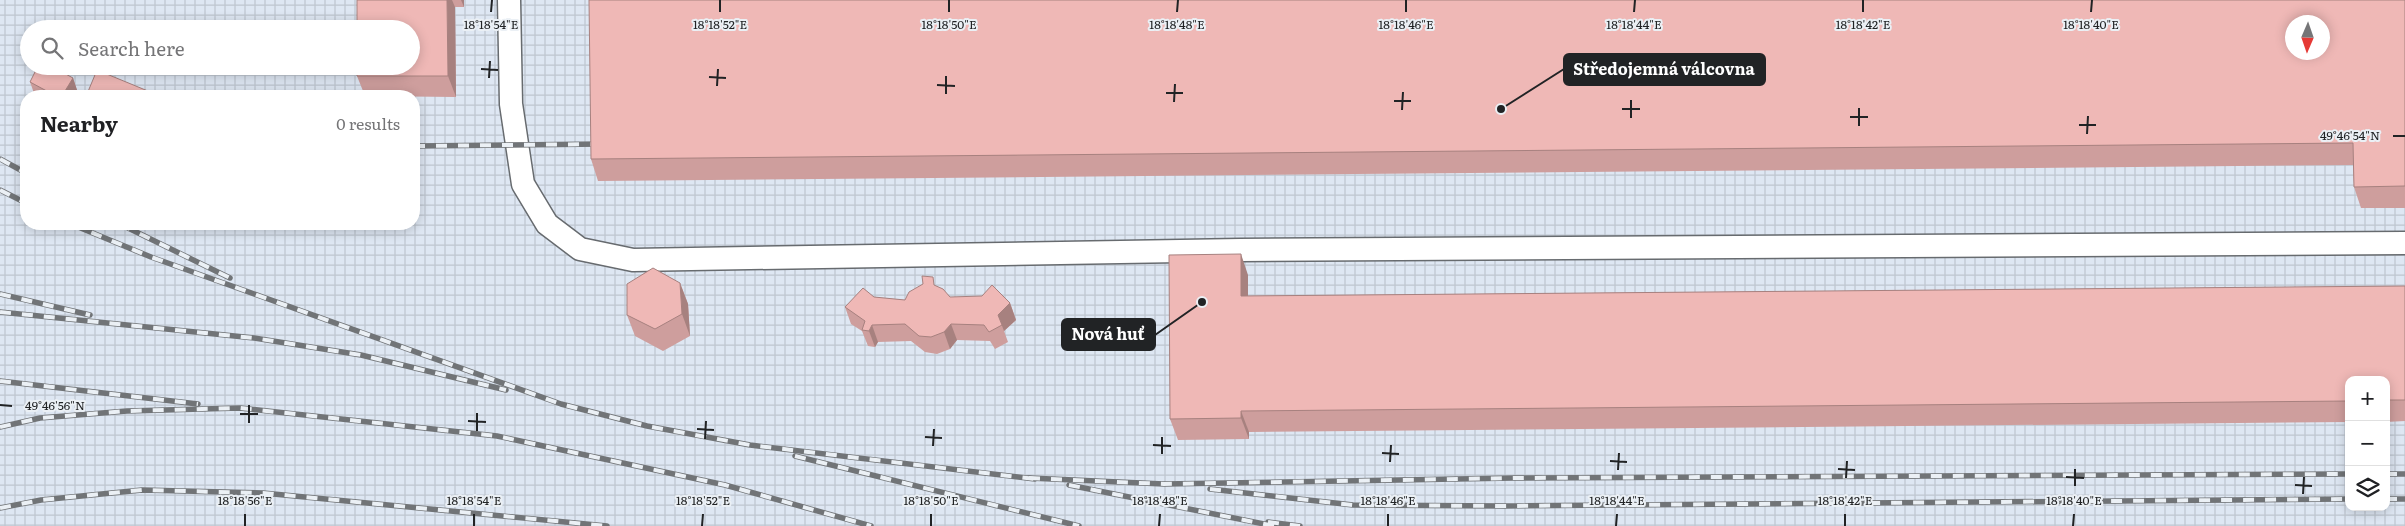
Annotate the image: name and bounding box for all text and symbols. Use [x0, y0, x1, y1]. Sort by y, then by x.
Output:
text: 18°18'54"E [464, 15, 519, 33]
text: 18°18'52"E [693, 15, 747, 33]
text: 18°18'50"E [921, 15, 977, 33]
text: 18°18'48"E [1149, 15, 1205, 33]
text: 18°18'46"E [1378, 15, 1434, 33]
text: 18°18'44"E [1606, 15, 1662, 33]
text: 18°18'42"E [1836, 15, 1891, 33]
text: 18°18'40"E [2063, 15, 2119, 33]
north arrow [2285, 15, 2330, 60]
search box [20, 20, 420, 75]
icon: search [38, 34, 66, 62]
text: Search here [78, 34, 185, 62]
callout: Středojemná válcovna [1564, 54, 1765, 85]
text: Středojemná válcovna [1573, 56, 1756, 80]
text: Nearby [40, 107, 118, 138]
text: 0 results [336, 111, 400, 135]
text: 49°46'54"N [2320, 126, 2380, 144]
callout: Nová huť [1062, 319, 1155, 350]
text: Nová huť [1072, 321, 1144, 345]
map controls [2345, 376, 2390, 511]
button: + [2345, 376, 2390, 421]
text: 49°46'56"N [25, 396, 85, 414]
button: − [2345, 421, 2390, 466]
button: layers [2345, 466, 2390, 511]
text: 18°18'56"E [218, 491, 273, 509]
text: 18°18'54"E [447, 491, 502, 509]
text: 18°18'52"E [676, 491, 730, 509]
text: 18°18'50"E [903, 491, 959, 509]
text: 18°18'48"E [1132, 491, 1188, 509]
text: 18°18'46"E [1360, 491, 1416, 509]
text: 18°18'44"E [1589, 491, 1645, 509]
text: 18°18'42"E [1818, 491, 1873, 509]
text: 18°18'40"E [2046, 491, 2102, 509]

